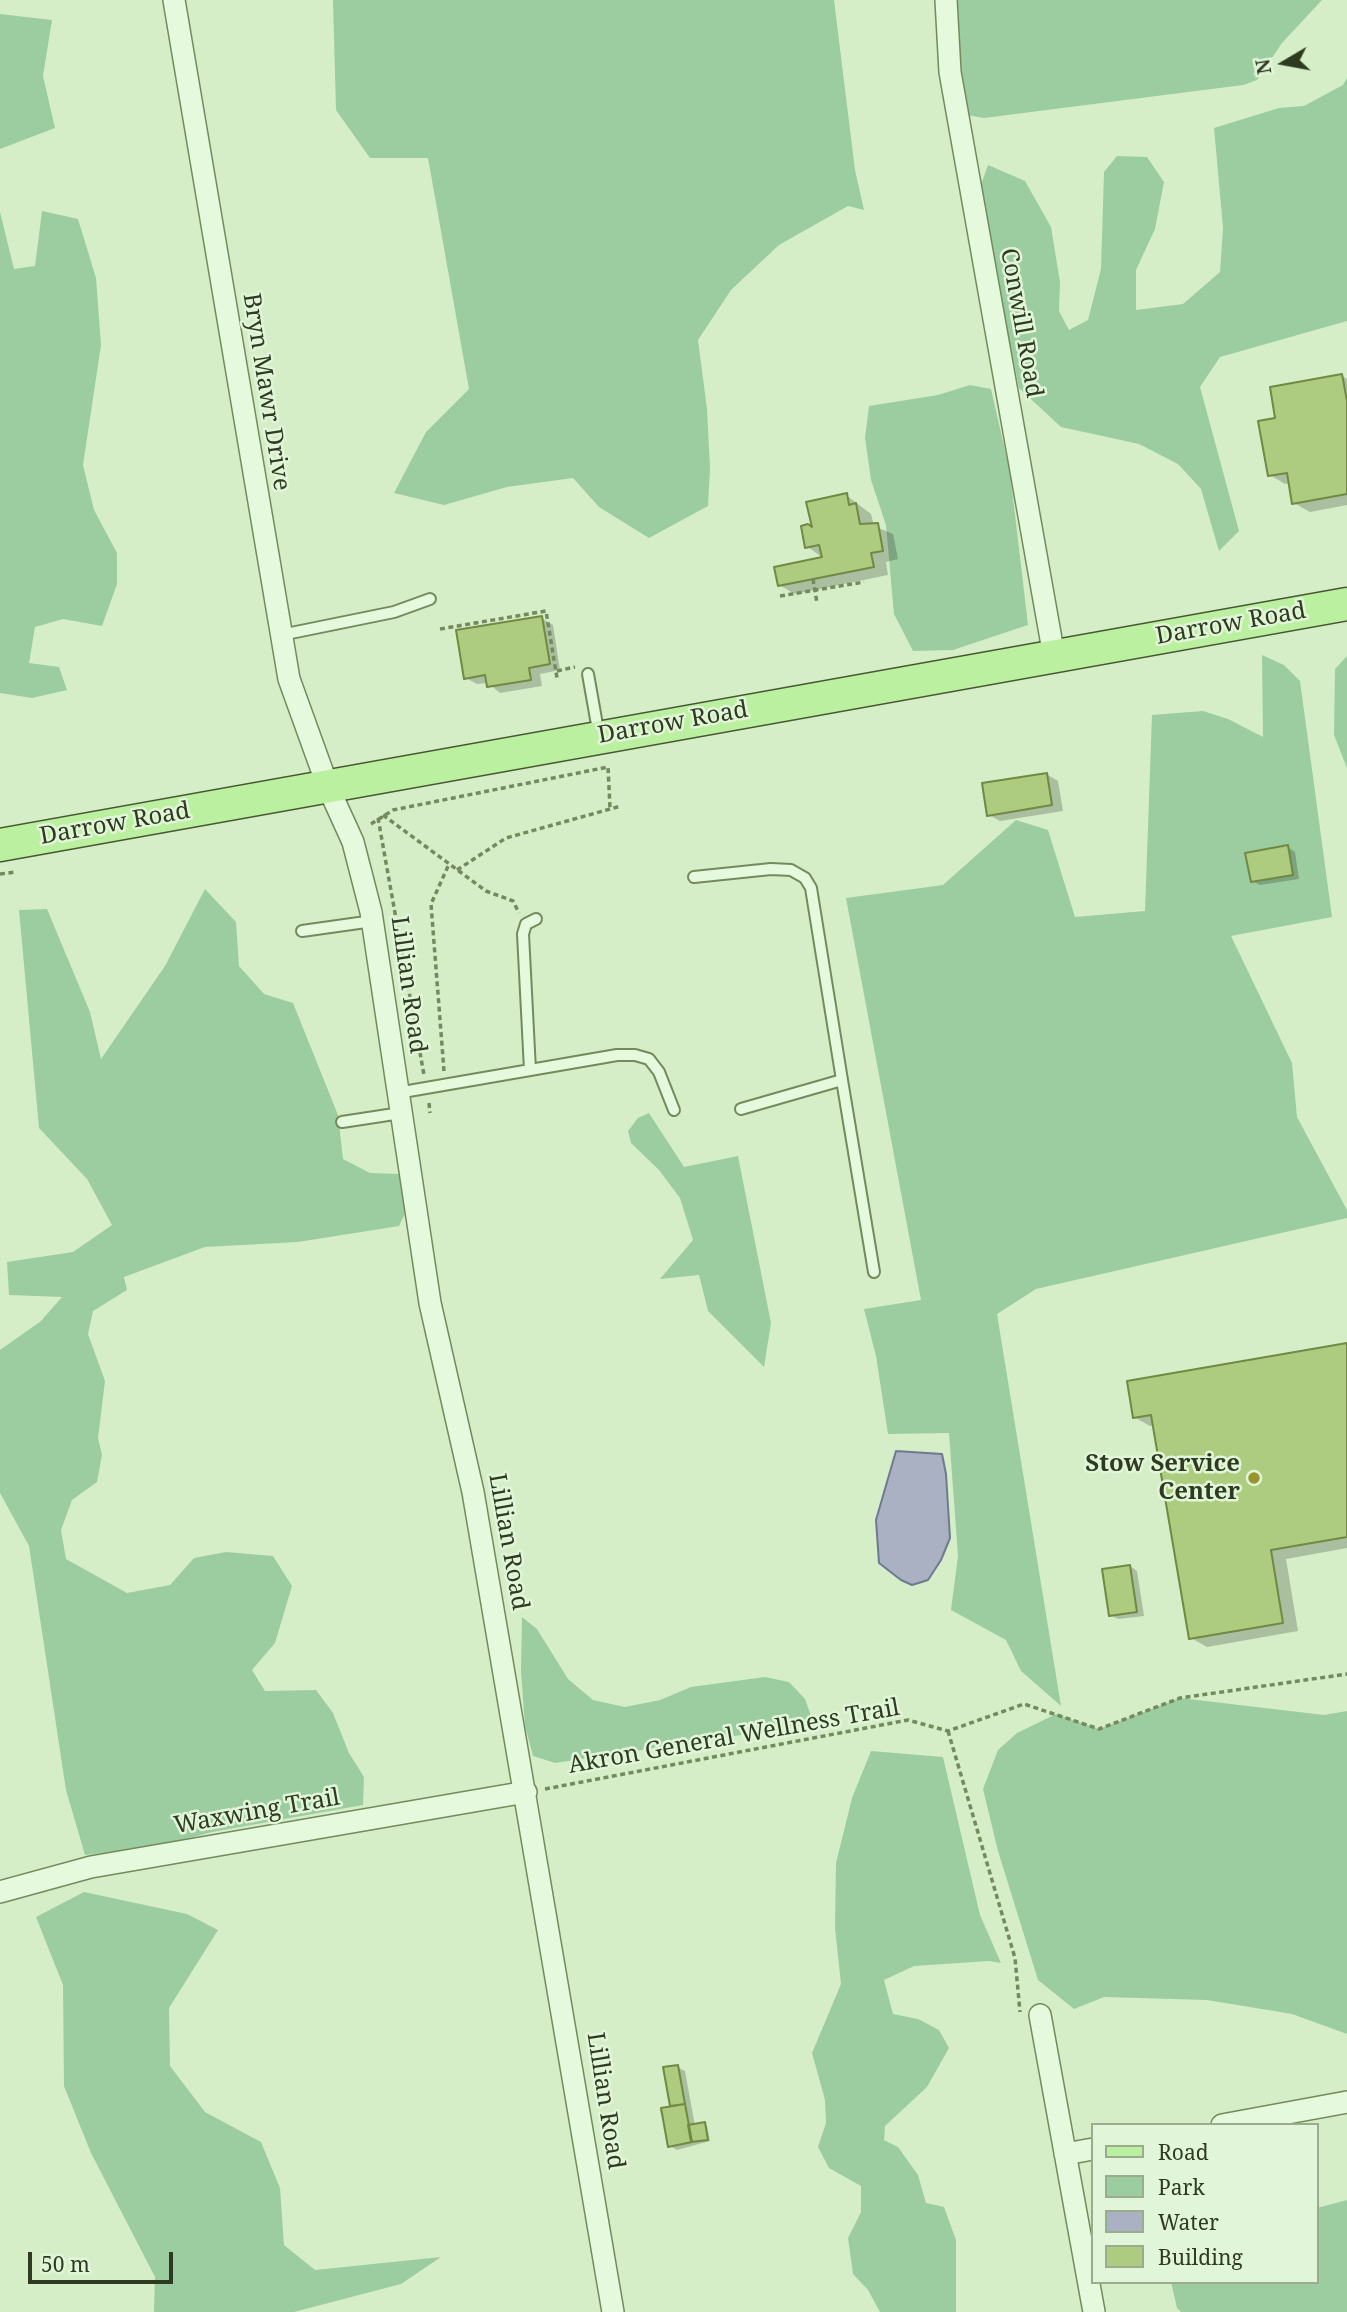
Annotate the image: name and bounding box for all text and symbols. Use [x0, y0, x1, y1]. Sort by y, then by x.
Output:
north arrow [1249, 28, 1319, 98]
text: N [1249, 57, 1277, 76]
street label: Conwill Road [994, 246, 1048, 400]
street label: Bryn Mawr Drive [236, 291, 296, 493]
street label: Darrow Road [1154, 597, 1308, 651]
street label: Darrow Road [596, 696, 750, 750]
street label: Darrow Road [38, 797, 192, 851]
street label: Lillian Road [384, 915, 432, 1055]
place label: Stow Service Center [1085, 1450, 1240, 1506]
marker: Stow Service Center [1246, 1470, 1262, 1486]
street label: Lillian Road [482, 1471, 534, 1613]
street label: Akron General Wellness Trail [566, 1694, 902, 1780]
street label: Waxwing Trail [172, 1783, 342, 1841]
street label: Lillian Road [580, 2030, 630, 2172]
legend [1092, 2123, 1319, 2284]
text: Road [1158, 2138, 1209, 2166]
text: Park [1158, 2173, 1205, 2201]
text: Water [1158, 2208, 1219, 2236]
scale bar [32, 2238, 177, 2282]
text: Building [1158, 2243, 1243, 2271]
text: 50 m [41, 2250, 90, 2278]

